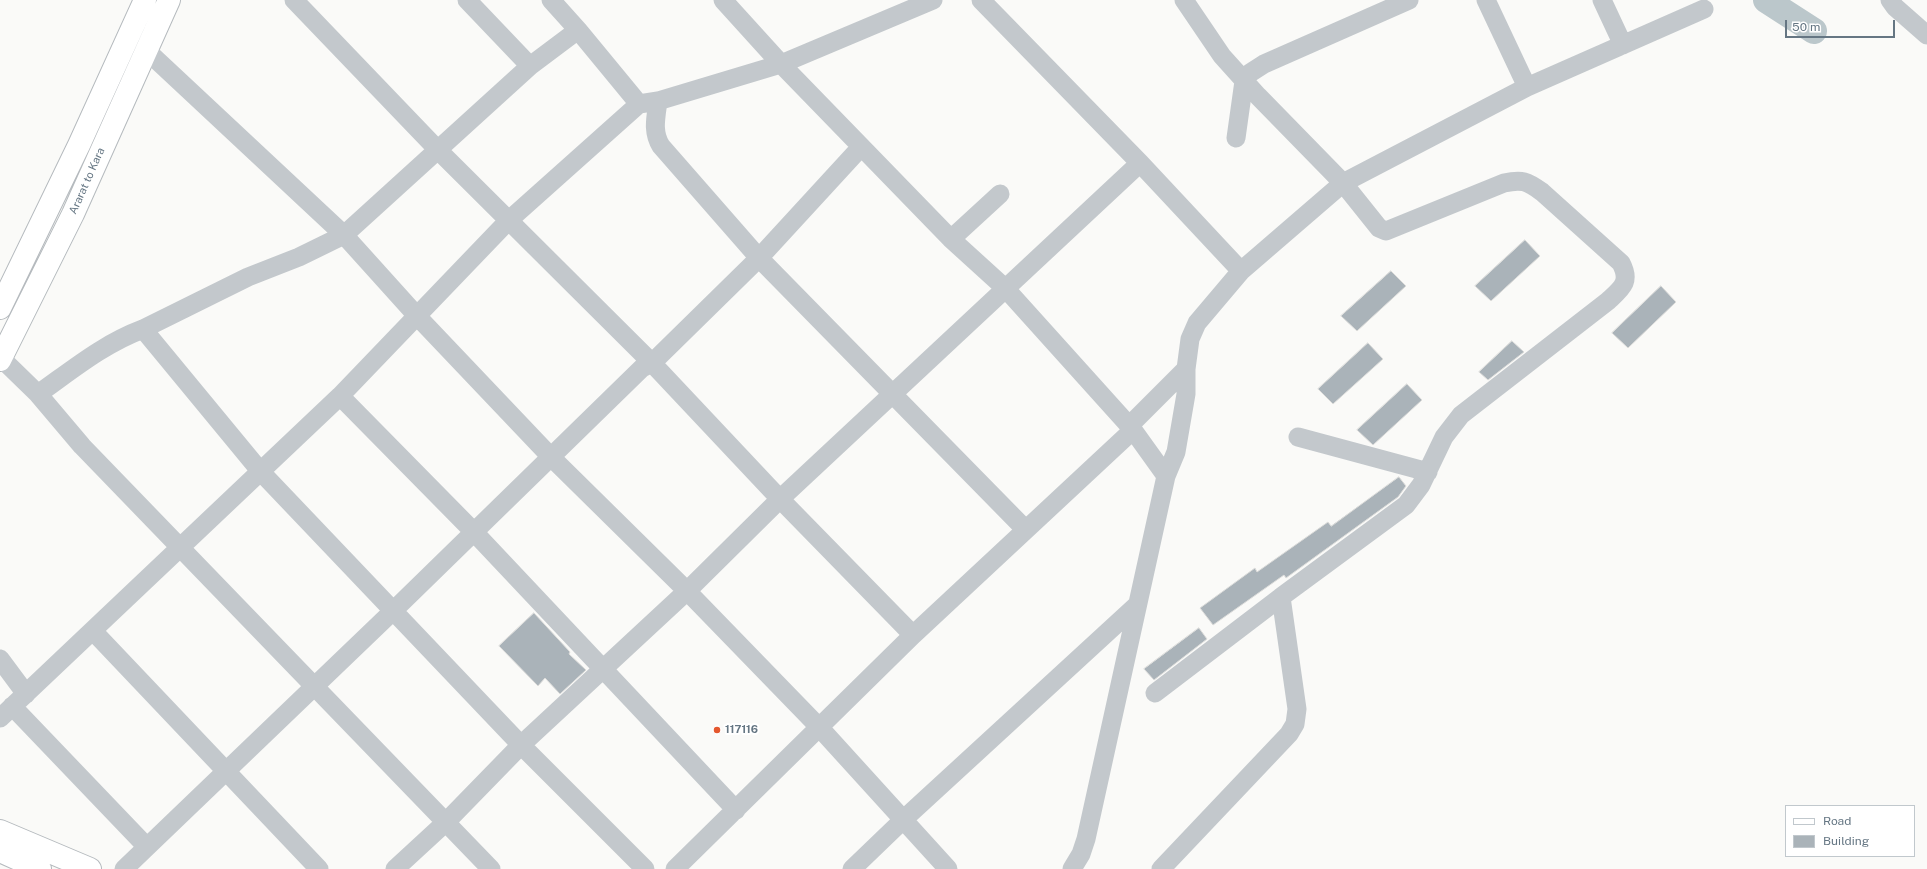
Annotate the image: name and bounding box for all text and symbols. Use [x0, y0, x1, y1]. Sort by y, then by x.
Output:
scale bar [1787, 12, 1897, 38]
text: 50 m [1792, 20, 1820, 34]
street label: Ararat to Kara [66, 146, 108, 216]
place label: 117116 [725, 723, 758, 737]
marker: 117116 [712, 725, 722, 735]
legend [1785, 805, 1915, 857]
text: Road [1823, 814, 1851, 828]
text: Building [1823, 834, 1869, 848]

